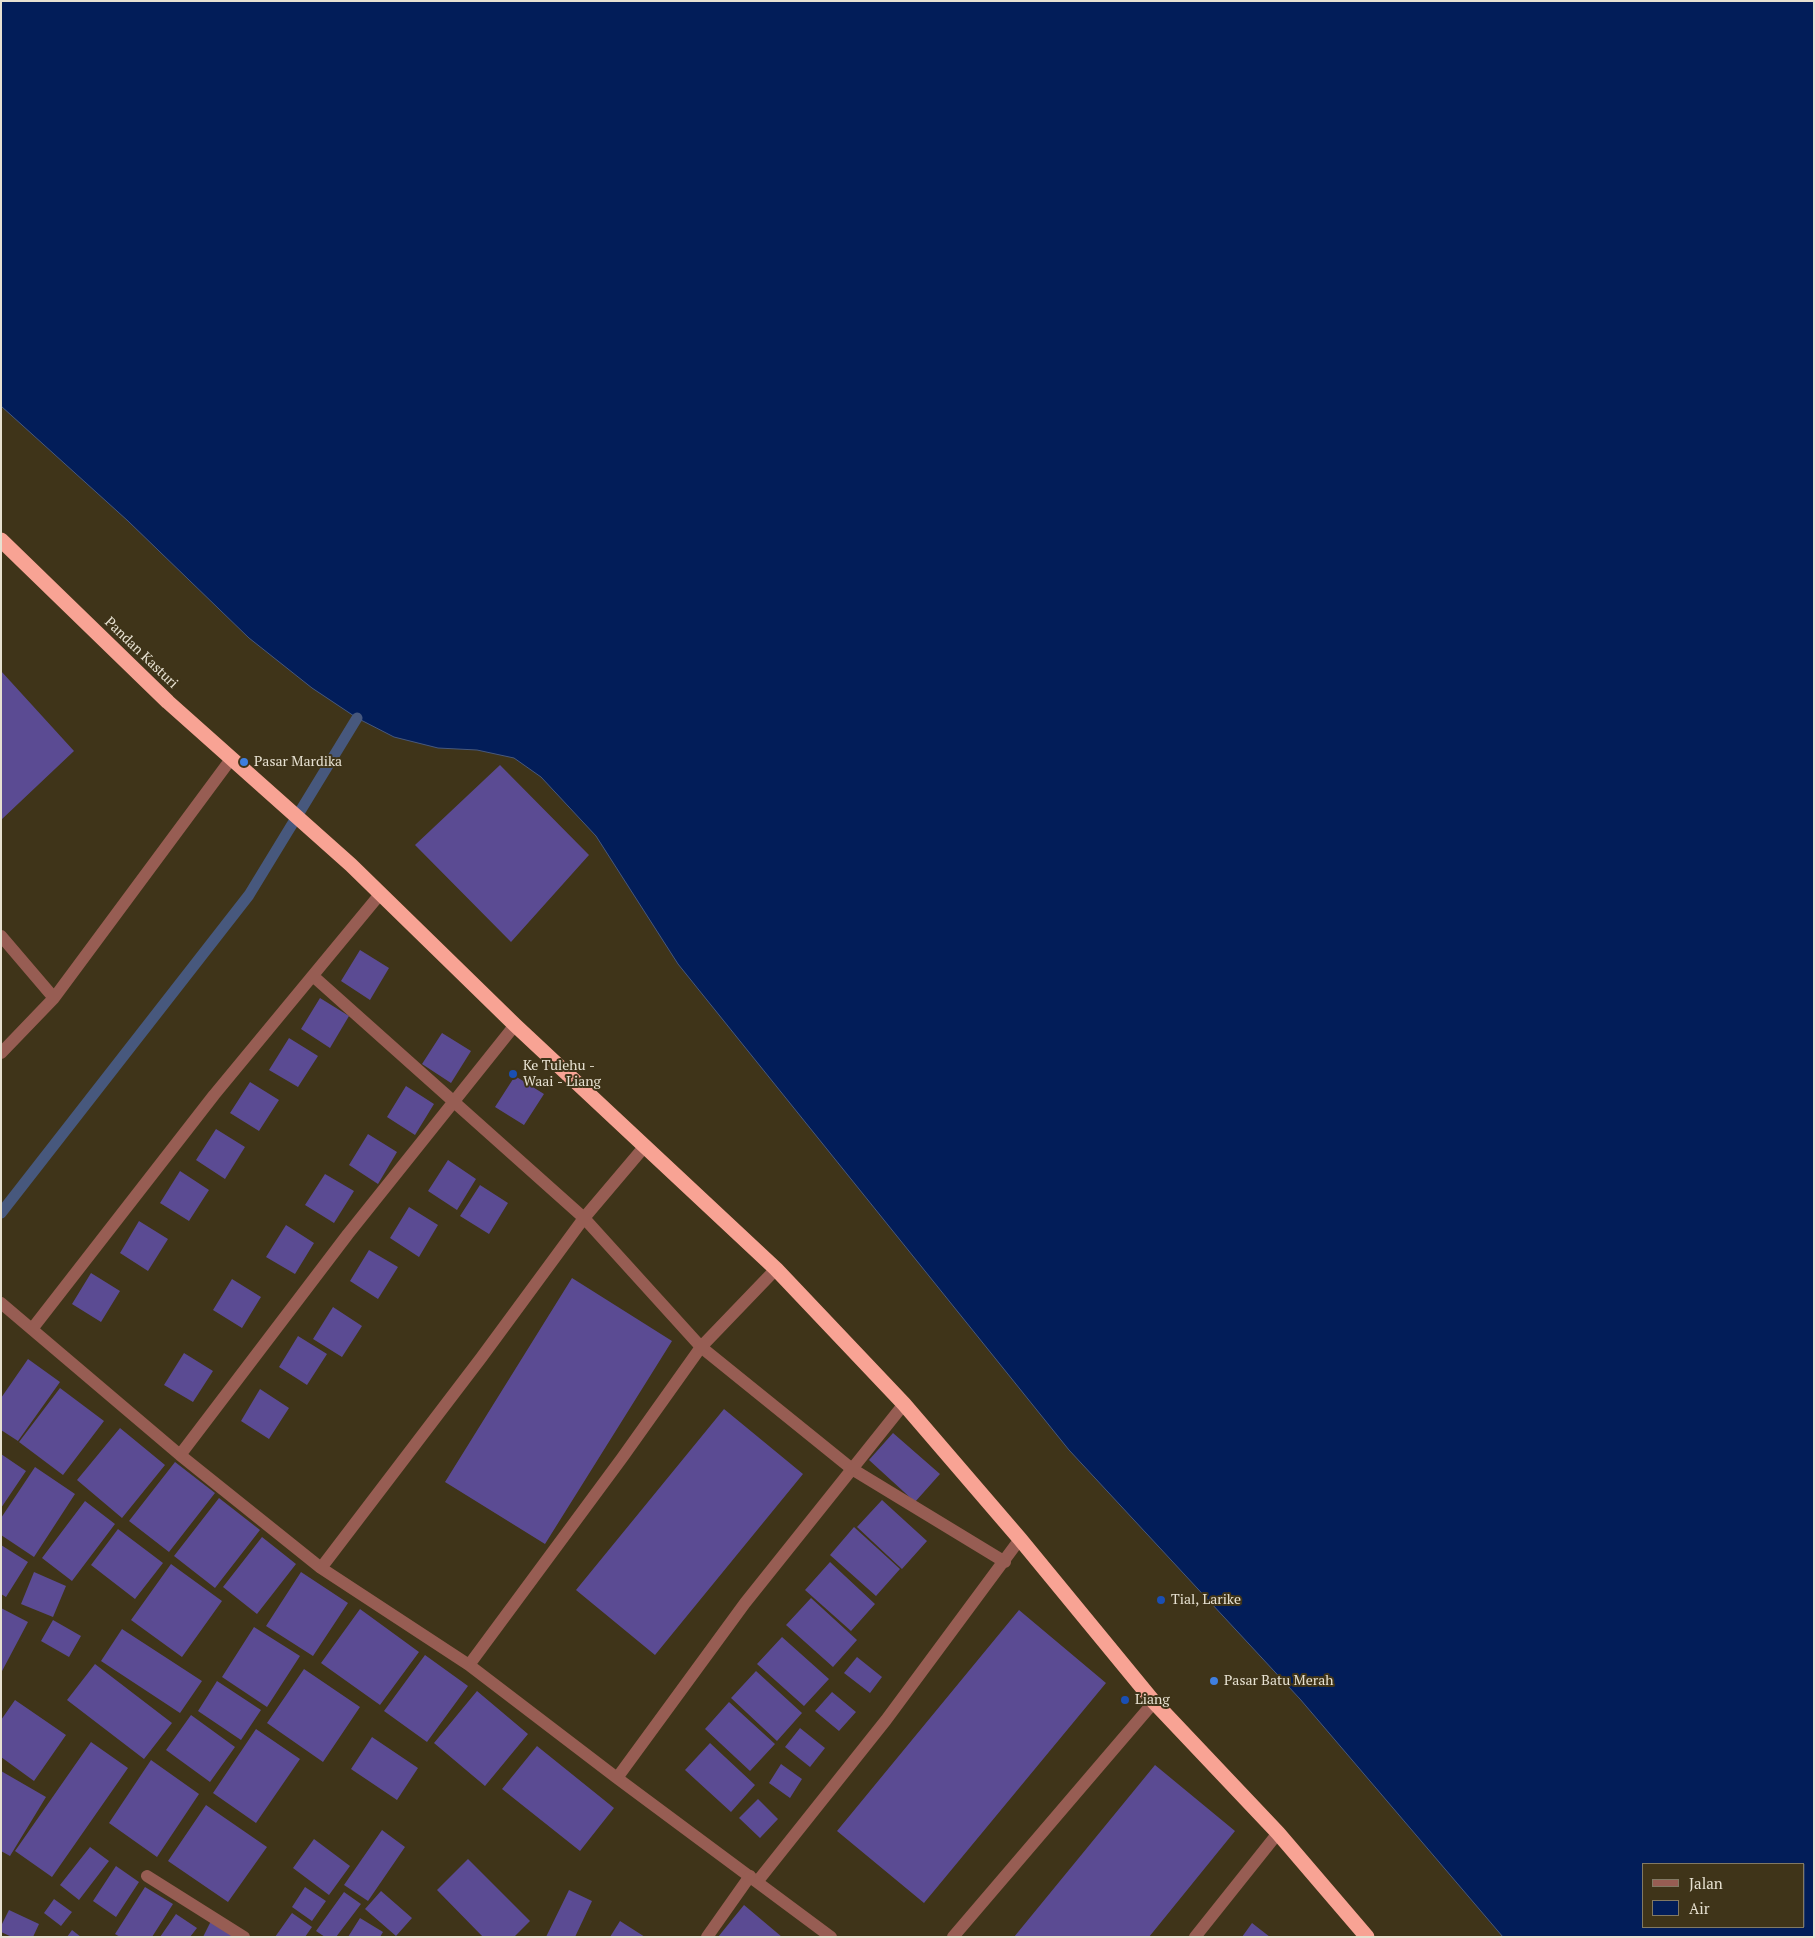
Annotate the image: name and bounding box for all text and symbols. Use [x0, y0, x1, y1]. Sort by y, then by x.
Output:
street label: Pandan Kasturi [101, 614, 181, 692]
place label: Pasar Mardika [254, 754, 342, 770]
marker: Pasar Mardika [238, 756, 250, 768]
place label: Ke Tulehu - Waai - Liang [523, 1058, 601, 1090]
marker: Ke Tulehu - Waai - Liang [507, 1068, 519, 1080]
place label: Tial, Larike [1171, 1592, 1241, 1608]
marker: Tial, Larike [1155, 1594, 1167, 1606]
place label: Pasar Batu Merah [1224, 1673, 1333, 1689]
marker: Pasar Batu Merah [1208, 1675, 1220, 1687]
place label: Liang [1135, 1692, 1170, 1708]
marker: Liang [1119, 1694, 1131, 1706]
legend [1642, 1863, 1805, 1928]
text: Jalan [1689, 1873, 1723, 1893]
text: Air [1689, 1898, 1710, 1918]

